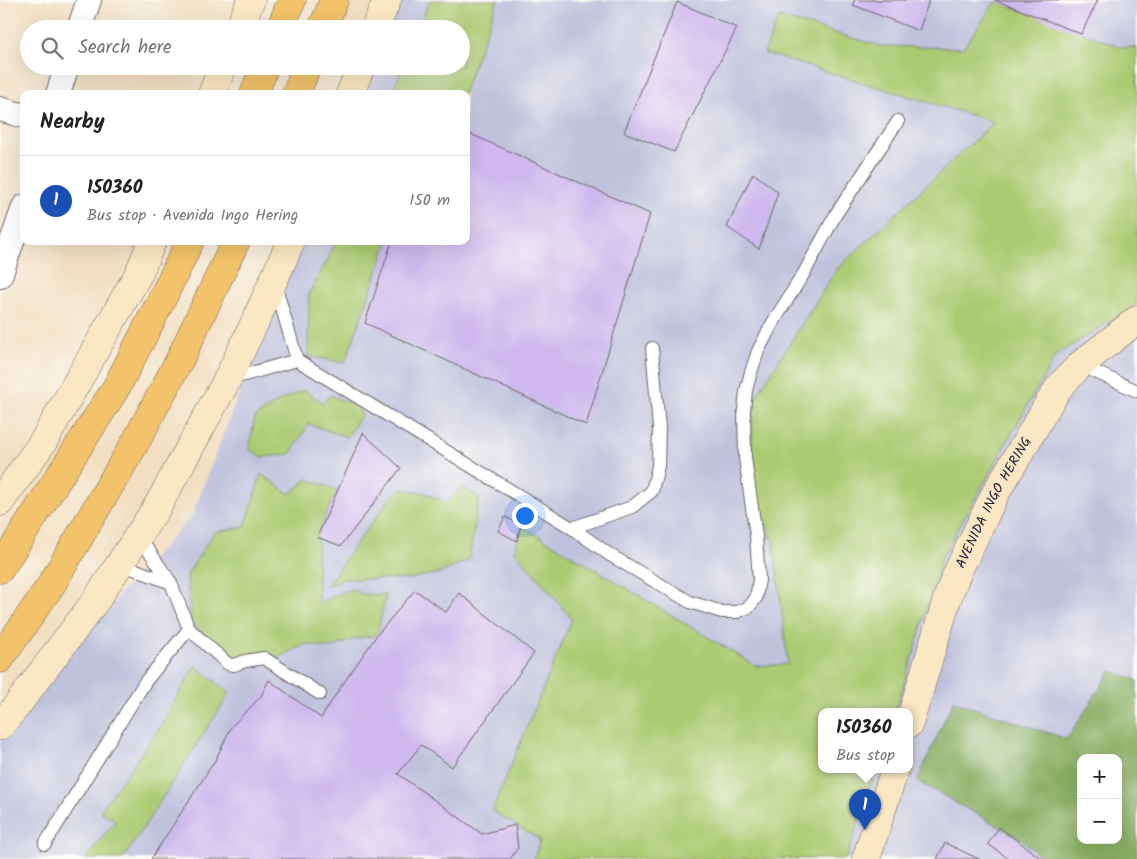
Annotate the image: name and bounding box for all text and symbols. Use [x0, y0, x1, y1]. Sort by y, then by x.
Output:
search box [20, 20, 470, 75]
text: Search here [78, 33, 172, 63]
icon: search [38, 34, 66, 62]
text: Nearby [40, 106, 105, 139]
text: 150360 [87, 173, 143, 203]
text: 1 [54, 188, 58, 213]
text: 150 m [409, 188, 450, 213]
text: Bus stop · Avenida Ingo Hering [87, 203, 298, 228]
street label: AVENIDA INGO HERING [950, 433, 1038, 572]
your location [512, 503, 538, 529]
popup [818, 708, 913, 773]
text: 150360 [836, 713, 892, 743]
text: Bus stop [836, 743, 895, 768]
map controls [1077, 754, 1122, 844]
button: + [1077, 754, 1122, 799]
pin: 1 [849, 789, 881, 830]
button: − [1077, 799, 1122, 844]

